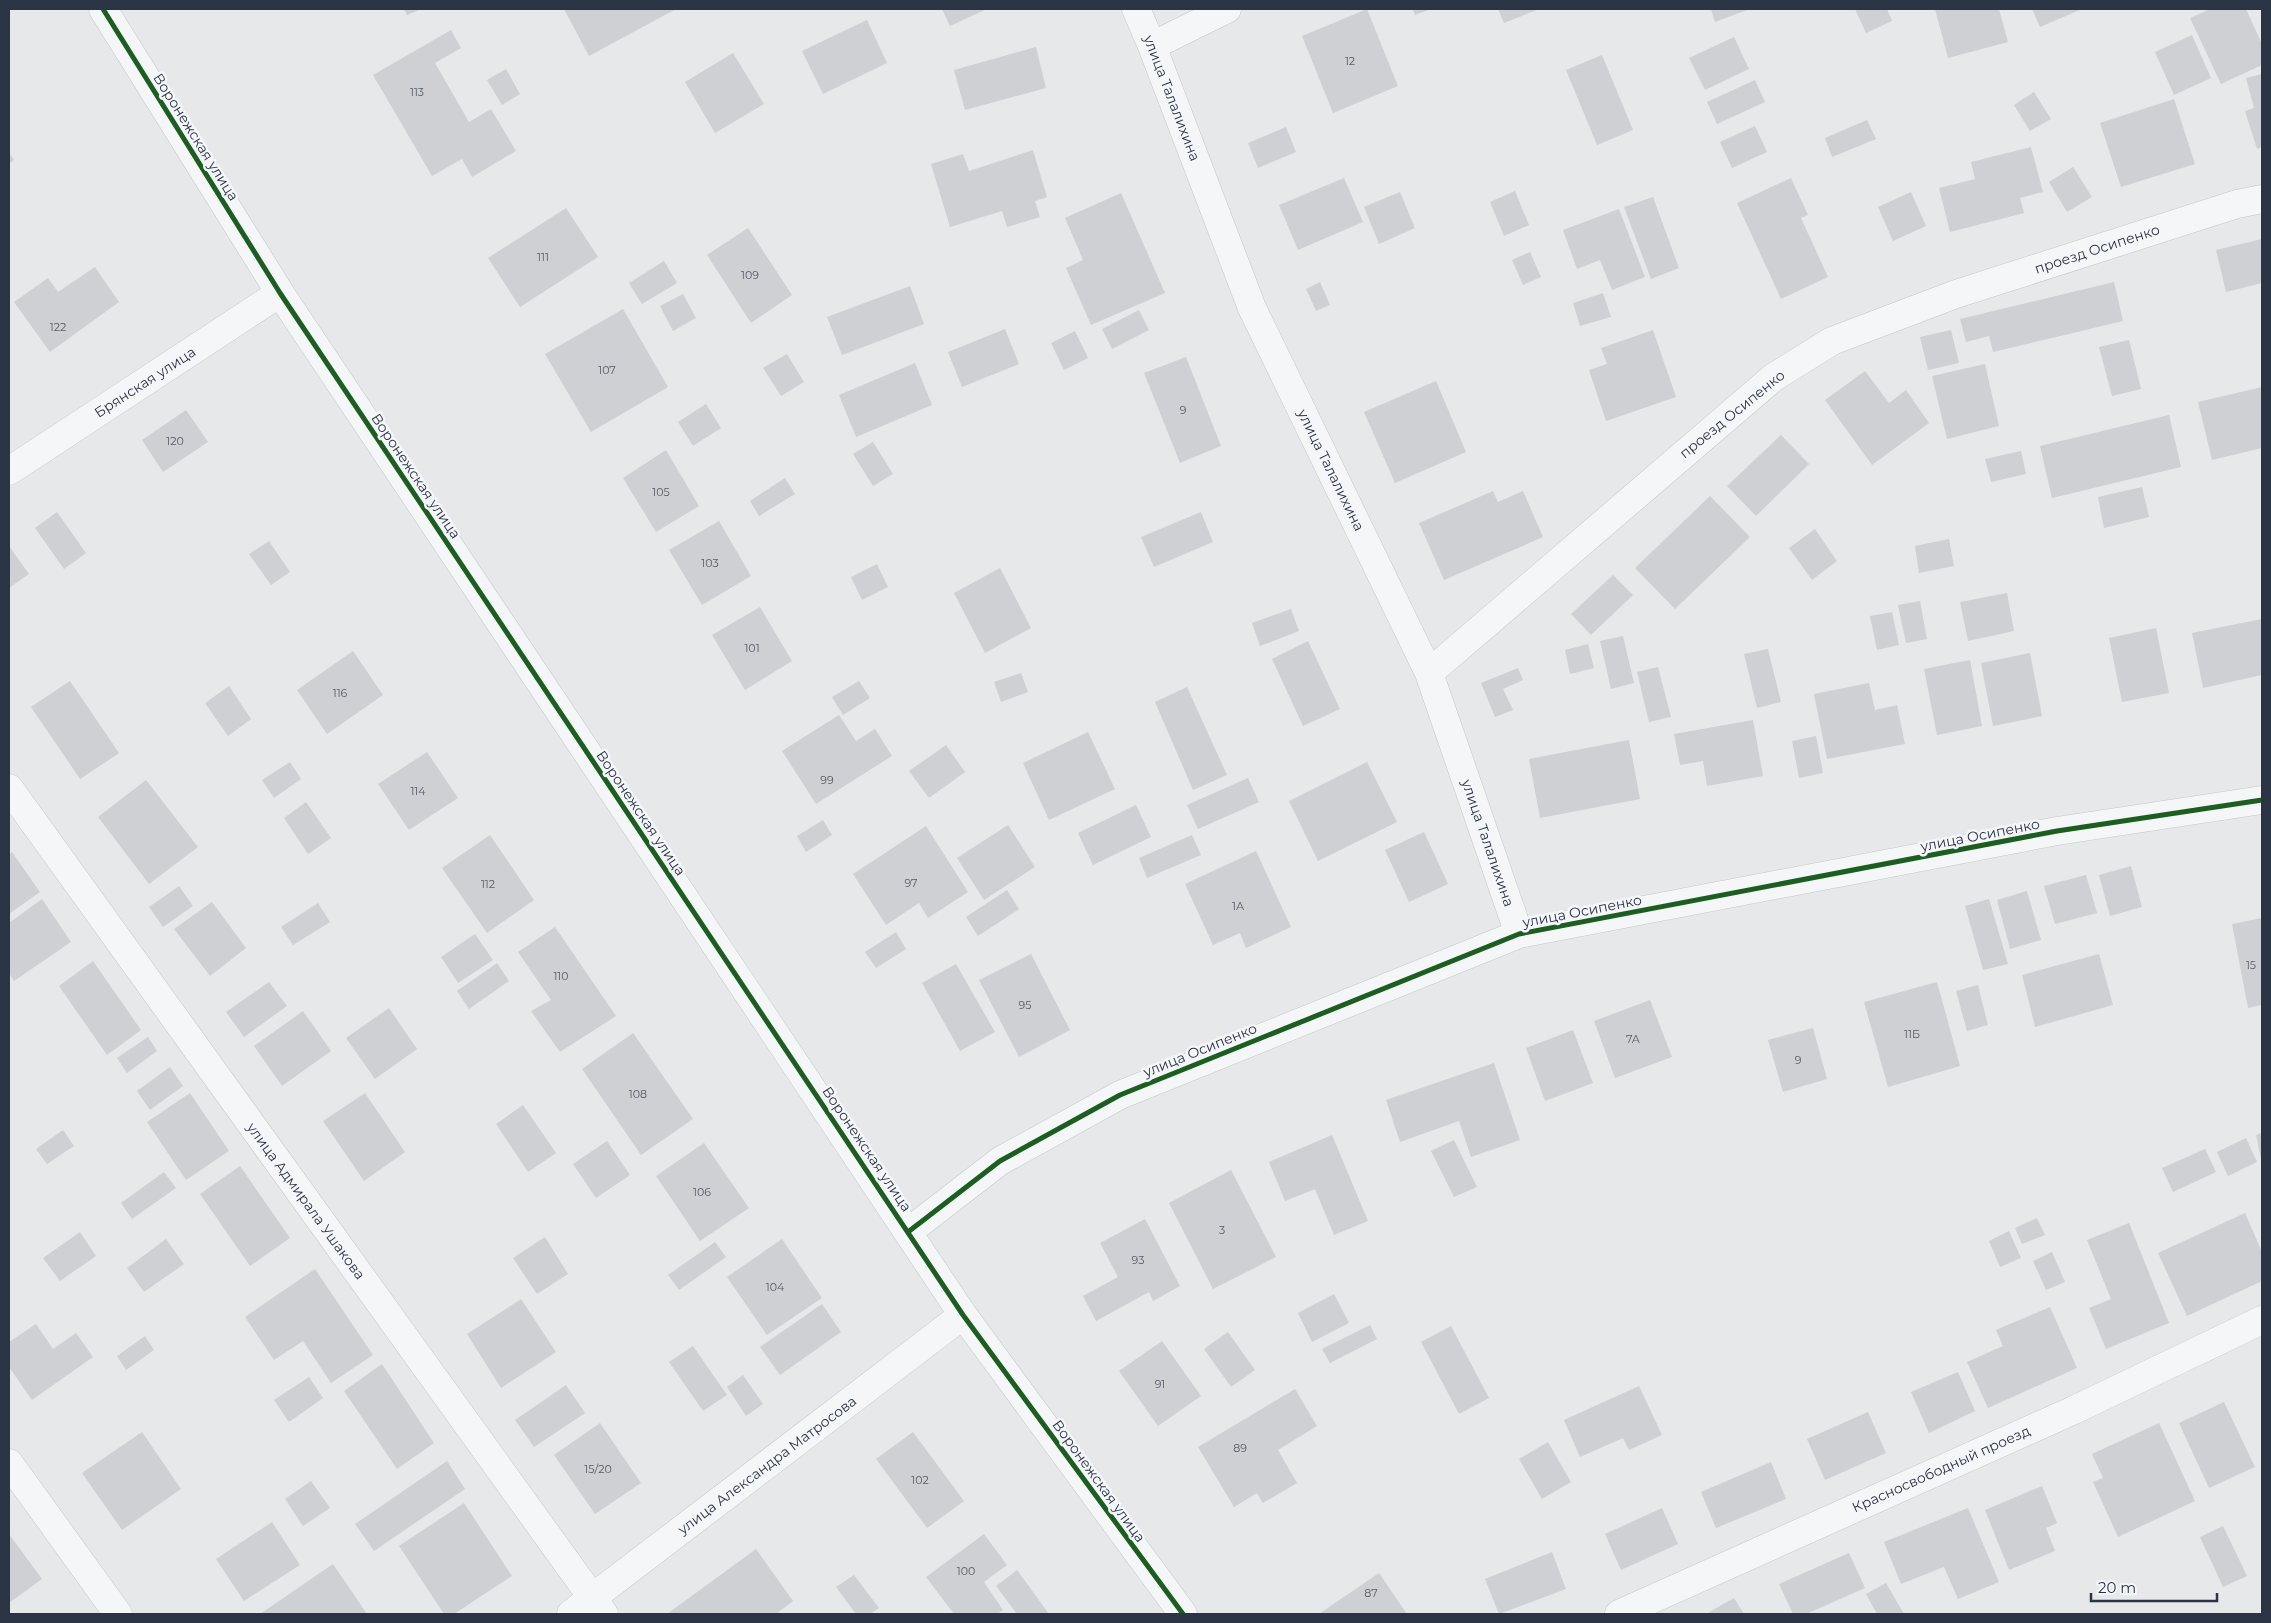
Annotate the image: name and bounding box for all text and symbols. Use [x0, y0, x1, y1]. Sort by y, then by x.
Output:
street label: улица Талалихина [1139, 32, 1204, 164]
house number: 12 [1345, 54, 1355, 68]
street label: Воронежская улица [149, 70, 243, 204]
house number: 113 [410, 85, 424, 99]
street label: проезд Осипенко [2032, 220, 2162, 278]
house number: 111 [537, 250, 549, 264]
house number: 109 [741, 268, 759, 282]
house number: 122 [50, 320, 66, 334]
street label: Брянская улица [91, 342, 199, 422]
house number: 107 [598, 363, 616, 377]
street label: проезд Осипенко [1676, 366, 1788, 462]
house number: 9 [1180, 403, 1187, 417]
street label: улица Талалихина [1293, 405, 1368, 534]
street label: Воронежская улица [367, 410, 465, 542]
house number: 120 [166, 434, 184, 448]
house number: 105 [652, 485, 670, 499]
house number: 103 [701, 556, 719, 570]
house number: 101 [744, 641, 760, 655]
house number: 116 [333, 686, 348, 700]
street label: Воронежская улица [592, 747, 690, 879]
house number: 99 [820, 773, 834, 787]
street label: улица Талалихина [1457, 776, 1518, 909]
house number: 114 [410, 784, 426, 798]
street label: улица Осипенко [1918, 815, 2041, 856]
house number: 97 [904, 876, 918, 890]
house number: 112 [481, 877, 495, 891]
street label: улица Осипенко [1520, 891, 1643, 932]
house number: 1А [1232, 899, 1245, 913]
house number: 15 [2246, 958, 2256, 972]
house number: 110 [553, 969, 569, 983]
house number: 95 [1019, 998, 1031, 1012]
street label: улица Осипенко [1140, 1019, 1260, 1081]
house number: 11Б [1904, 1027, 1920, 1041]
house number: 7А [1626, 1032, 1641, 1046]
house number: 9 [1795, 1053, 1802, 1067]
street label: Воронежская улица [818, 1083, 916, 1215]
house number: 108 [629, 1087, 647, 1101]
street label: улица Адмирала Ушакова [242, 1118, 369, 1283]
house number: 106 [693, 1185, 711, 1199]
house number: 3 [1219, 1223, 1225, 1237]
house number: 93 [1132, 1253, 1144, 1267]
house number: 104 [766, 1280, 785, 1294]
house number: 91 [1155, 1377, 1165, 1391]
street label: улица Александра Матросова [673, 1392, 860, 1539]
street label: Воронежская улица [1049, 1416, 1149, 1546]
street label: Красносвободный проезд [1849, 1422, 2033, 1516]
house number: 89 [1233, 1441, 1247, 1455]
house number: 15/20 [584, 1462, 612, 1476]
house number: 102 [911, 1473, 929, 1487]
house number: 100 [957, 1564, 975, 1578]
scale bar [2091, 1570, 2217, 1602]
text: 20 m [2098, 1578, 2136, 1597]
house number: 87 [1364, 1586, 1378, 1600]

